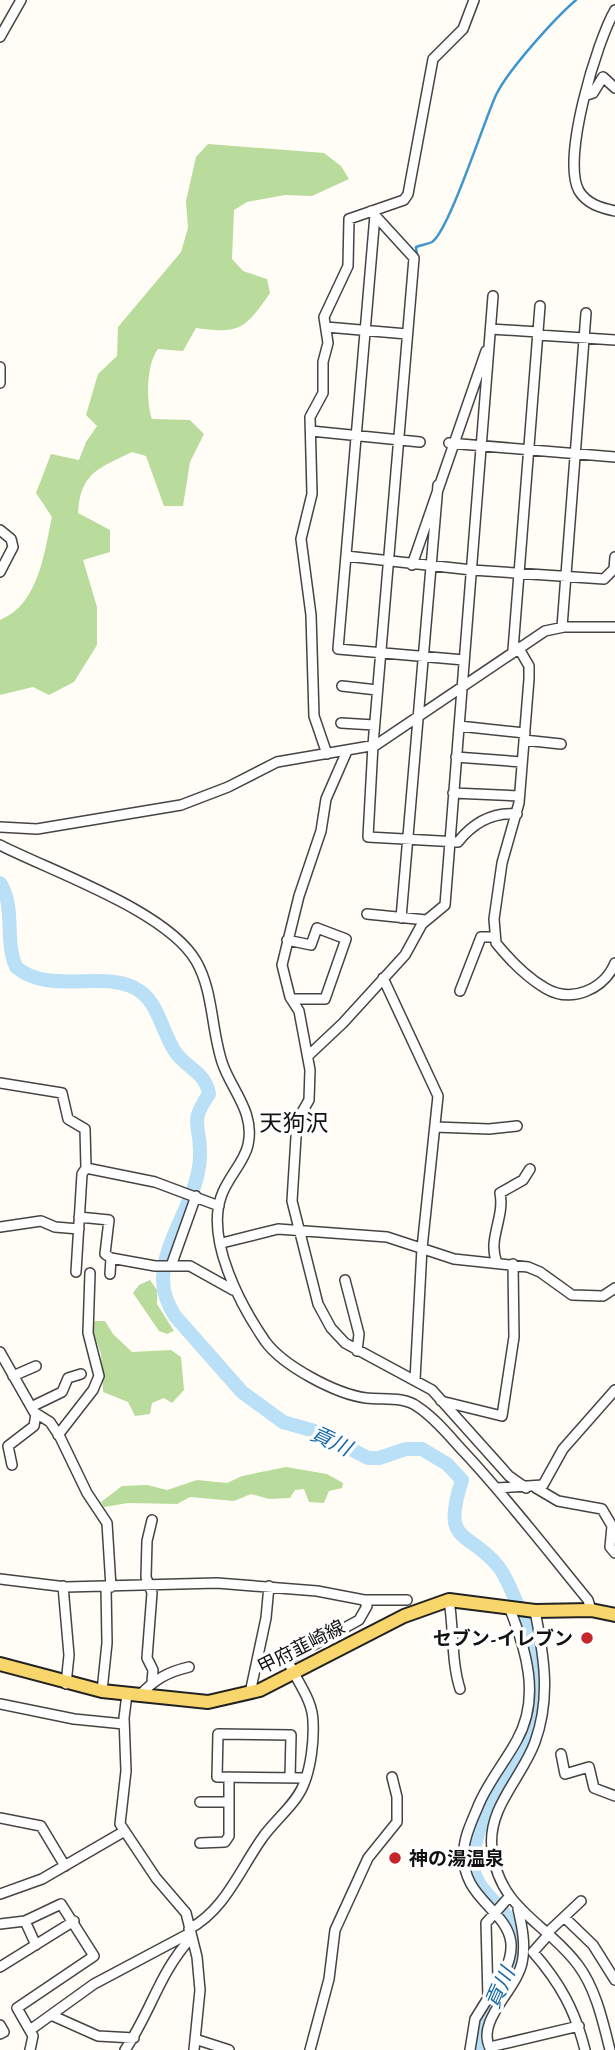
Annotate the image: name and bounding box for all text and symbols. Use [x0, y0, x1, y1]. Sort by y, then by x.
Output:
district label: 天狗沢 [260, 1110, 329, 1136]
water label: 貢川 [307, 1421, 357, 1462]
street label: 甲府韮崎線 [254, 1616, 348, 1678]
place label: セブン-イレブン [433, 1628, 573, 1649]
marker: セブン-イレブン [579, 1630, 595, 1646]
place label: 神の湯温泉 [409, 1848, 504, 1869]
marker: 神の湯温泉 [387, 1850, 403, 1866]
water label: 貢川 [480, 1962, 520, 2012]

